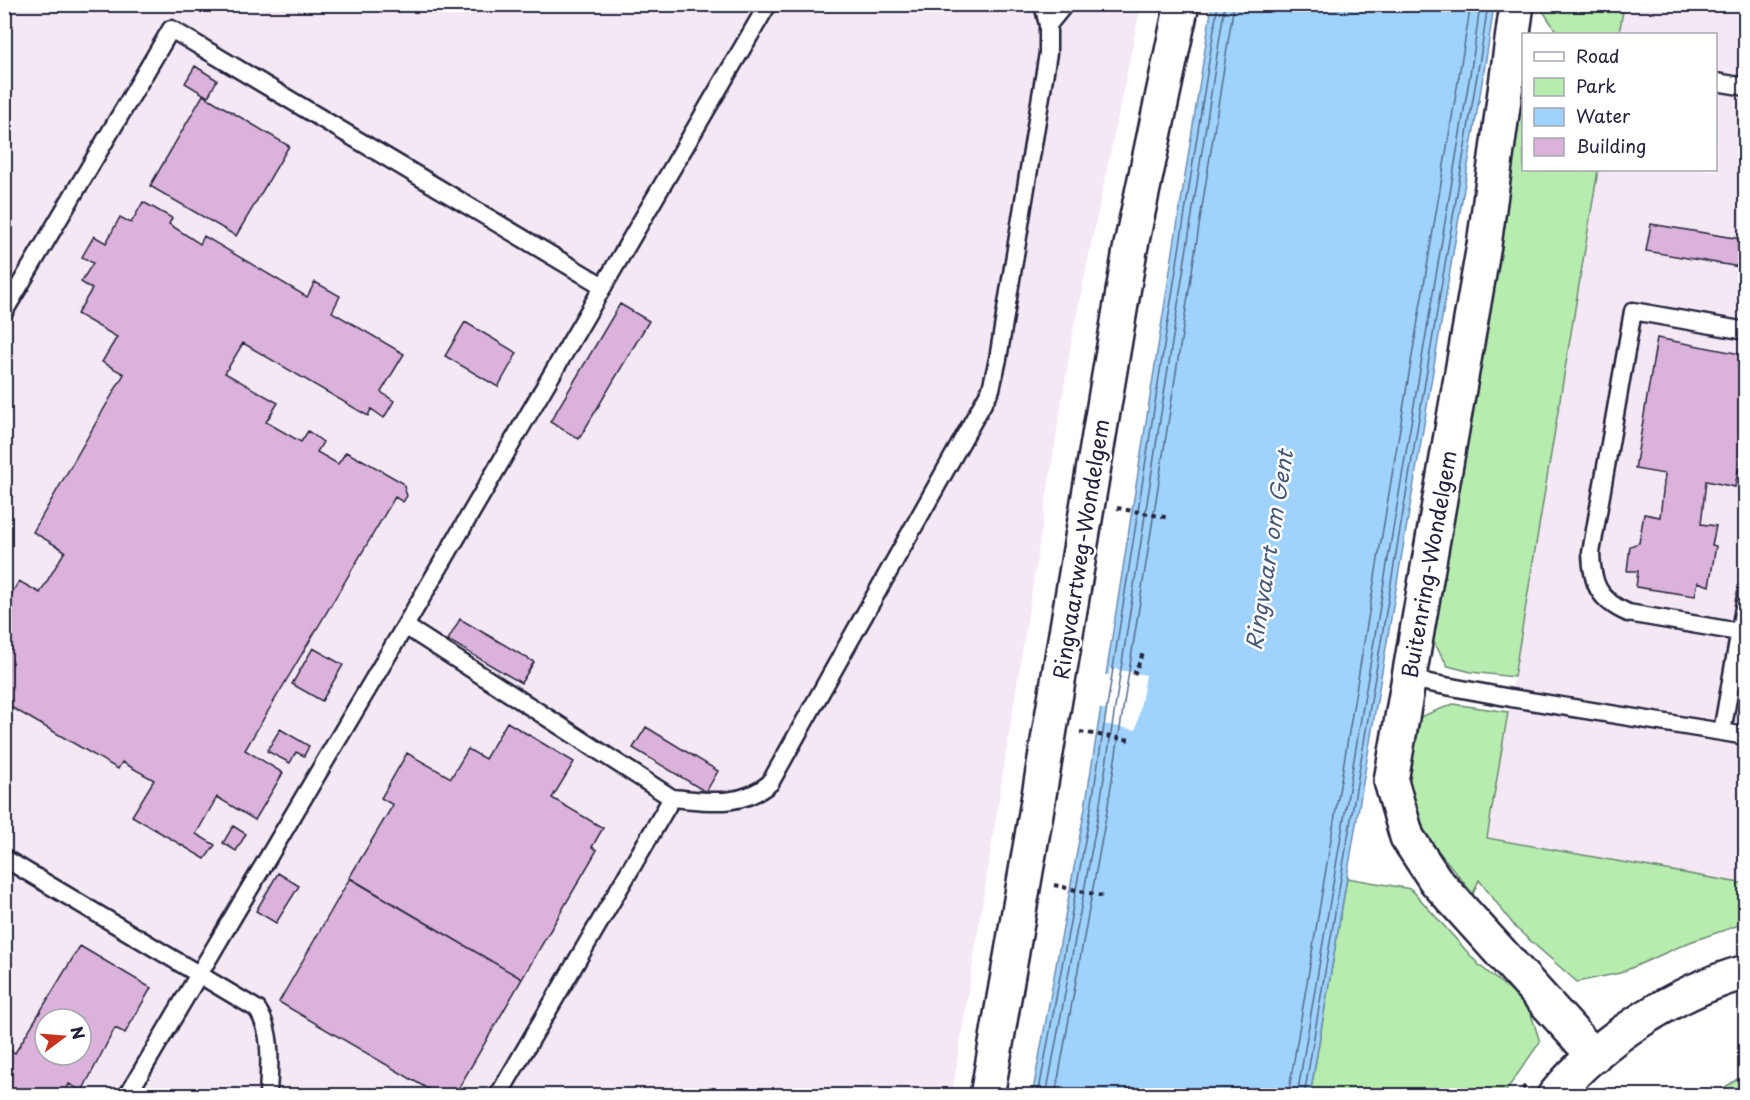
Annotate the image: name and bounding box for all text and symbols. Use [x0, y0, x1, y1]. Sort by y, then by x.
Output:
legend [1522, 33, 1717, 171]
text: Road [1576, 42, 1620, 69]
text: Park [1576, 72, 1616, 99]
text: Water [1576, 102, 1631, 129]
text: Building [1576, 132, 1646, 159]
street label: Ringvaartweg-Wondelgem [1044, 416, 1116, 682]
water label: Ringvaart om Gent [1236, 445, 1301, 652]
street label: Buitenring-Wondelgem [1392, 447, 1464, 681]
north arrow [33, 1007, 93, 1067]
text: N [65, 1023, 92, 1042]

